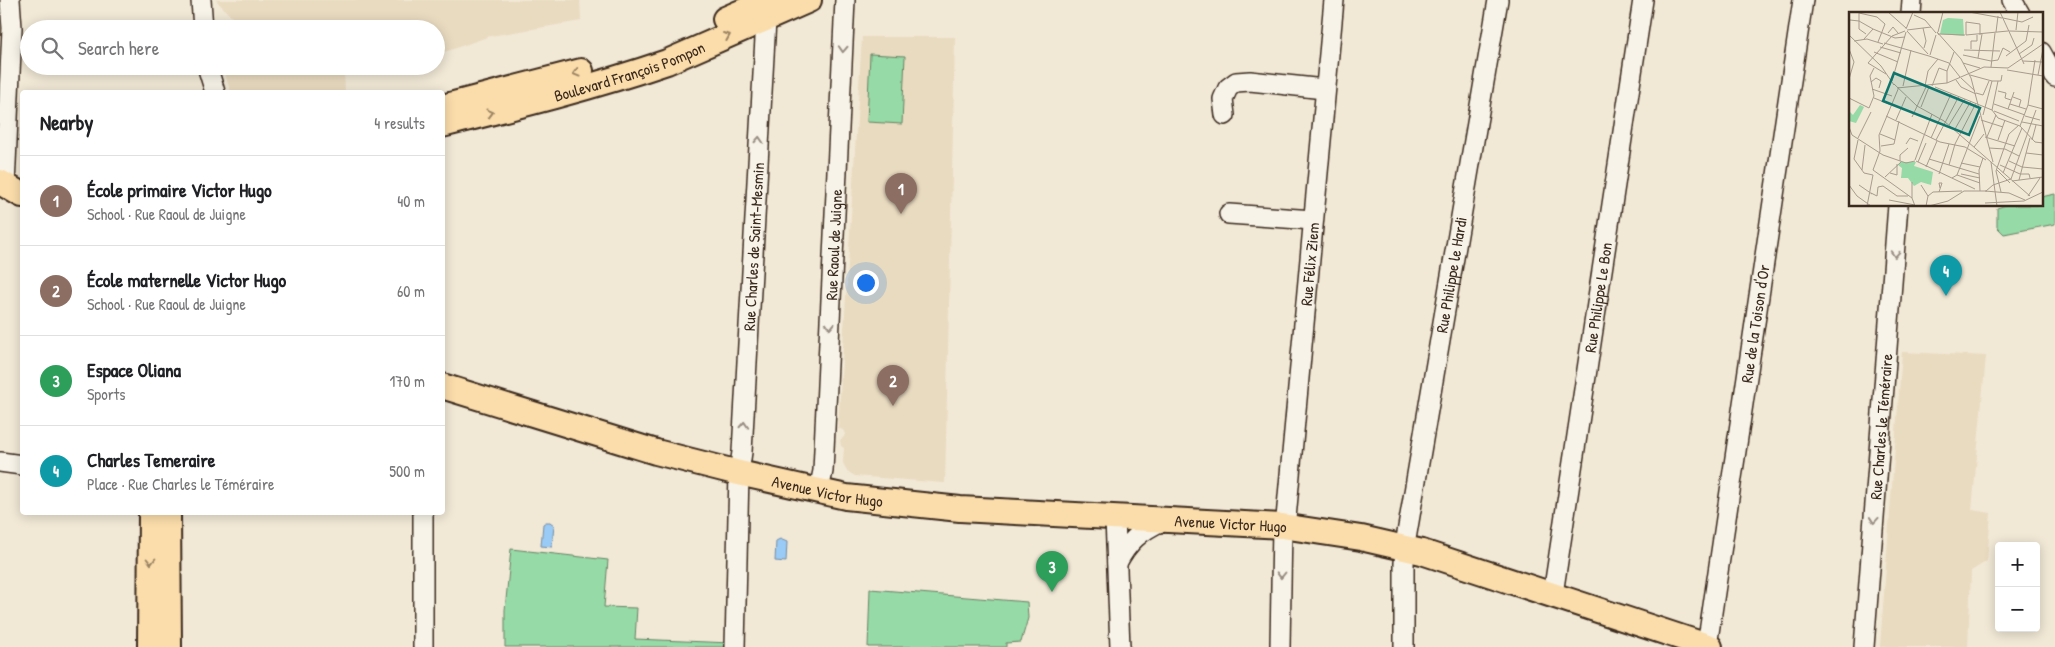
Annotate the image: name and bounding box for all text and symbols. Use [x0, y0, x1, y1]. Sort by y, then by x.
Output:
inset map [1849, 12, 2042, 206]
search box [20, 20, 445, 75]
one-way arrow [722, 32, 731, 43]
icon: search [38, 34, 66, 62]
text: Search here [78, 35, 159, 61]
street label: Boulevard François Pompon [552, 36, 708, 107]
one-way arrow [838, 45, 849, 53]
one-way arrow [573, 67, 581, 77]
text: Nearby [40, 108, 93, 137]
one-way arrow [485, 108, 493, 118]
text: 4 results [374, 112, 425, 134]
one-way arrow [754, 136, 765, 144]
street label: Rue Charles de Saint-Mesmin [738, 162, 769, 331]
pin: 1 [885, 173, 917, 214]
text: École primaire Victor Hugo [87, 177, 272, 203]
street label: Rue Raoul de Juigne [820, 188, 847, 301]
text: 1 [53, 190, 59, 212]
text: 40 m [397, 190, 425, 212]
text: School · Rue Raoul de Juigne [87, 203, 246, 225]
street label: Rue Philippe le Hardi [1430, 215, 1472, 335]
street label: Rue Félix Ziem [1295, 221, 1324, 307]
street label: Rue Philippe Le Bon [1579, 241, 1617, 354]
one-way arrow [1889, 250, 1900, 258]
pin: 4 [1930, 255, 1962, 296]
street label: Rue de la Toison d'Or [1735, 263, 1775, 384]
text: École maternelle Victor Hugo [87, 267, 286, 293]
your location [853, 270, 879, 296]
text: 2 [52, 280, 60, 302]
text: 60 m [397, 280, 425, 302]
text: School · Rue Raoul de Juigne [87, 293, 246, 315]
one-way arrow [824, 323, 835, 331]
street label: Rue Charles le Téméraire [1864, 352, 1898, 500]
text: Espace Oliana [87, 357, 181, 383]
pin: 2 [877, 365, 909, 406]
text: 3 [52, 370, 60, 392]
text: 170 m [390, 370, 425, 392]
text: Sports [87, 383, 125, 405]
one-way arrow [738, 421, 749, 429]
text: Charles Temeraire [87, 447, 215, 473]
text: 4 [53, 460, 59, 482]
text: 500 m [389, 460, 425, 482]
street label: Avenue Victor Hugo [770, 470, 884, 512]
text: Place · Rue Charles le Téméraire [87, 473, 274, 495]
street label: Avenue Victor Hugo [1174, 509, 1289, 538]
one-way arrow [1869, 517, 1880, 525]
map controls [1995, 542, 2040, 632]
button: + [1995, 542, 2040, 587]
pin: 3 [1036, 551, 1068, 592]
one-way arrow [146, 558, 156, 565]
one-way arrow [1276, 572, 1286, 579]
button: − [1995, 587, 2040, 632]

